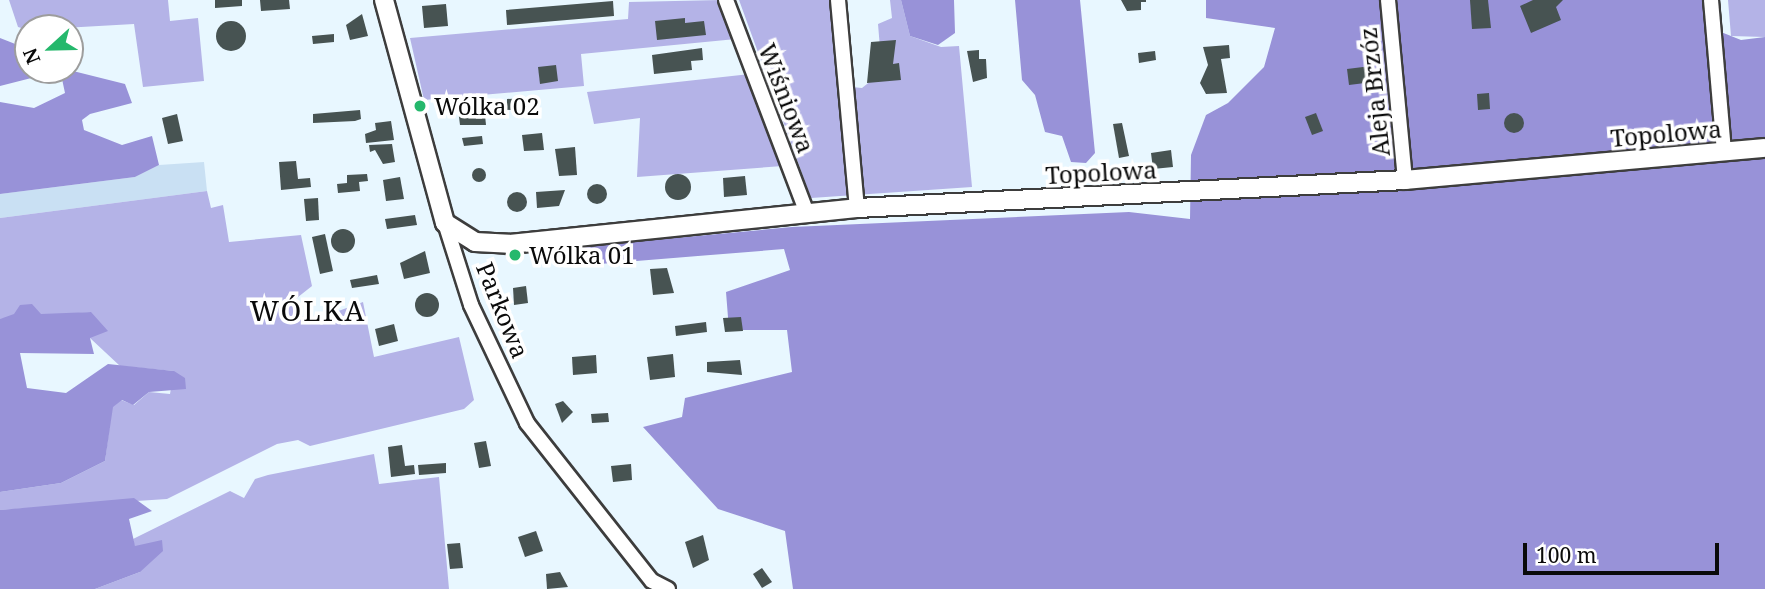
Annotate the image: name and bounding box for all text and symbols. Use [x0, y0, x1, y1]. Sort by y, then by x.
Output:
north arrow [14, 14, 84, 84]
street label: Aleja Brzóz [1353, 26, 1395, 158]
street label: Wiśniowa [753, 39, 821, 157]
text: N [17, 44, 46, 68]
place label: Wólka 02 [434, 92, 540, 120]
marker: Wólka 02 [412, 98, 428, 114]
street label: Topolowa [1609, 114, 1723, 152]
street label: Topolowa [1045, 155, 1157, 189]
place label: Wólka 01 [529, 241, 635, 269]
marker: Wólka 01 [507, 247, 523, 263]
street label: Parkowa [471, 258, 535, 362]
district label: WÓLKA [250, 293, 366, 327]
scale bar [1527, 530, 1723, 574]
text: 100 m [1536, 541, 1597, 569]

